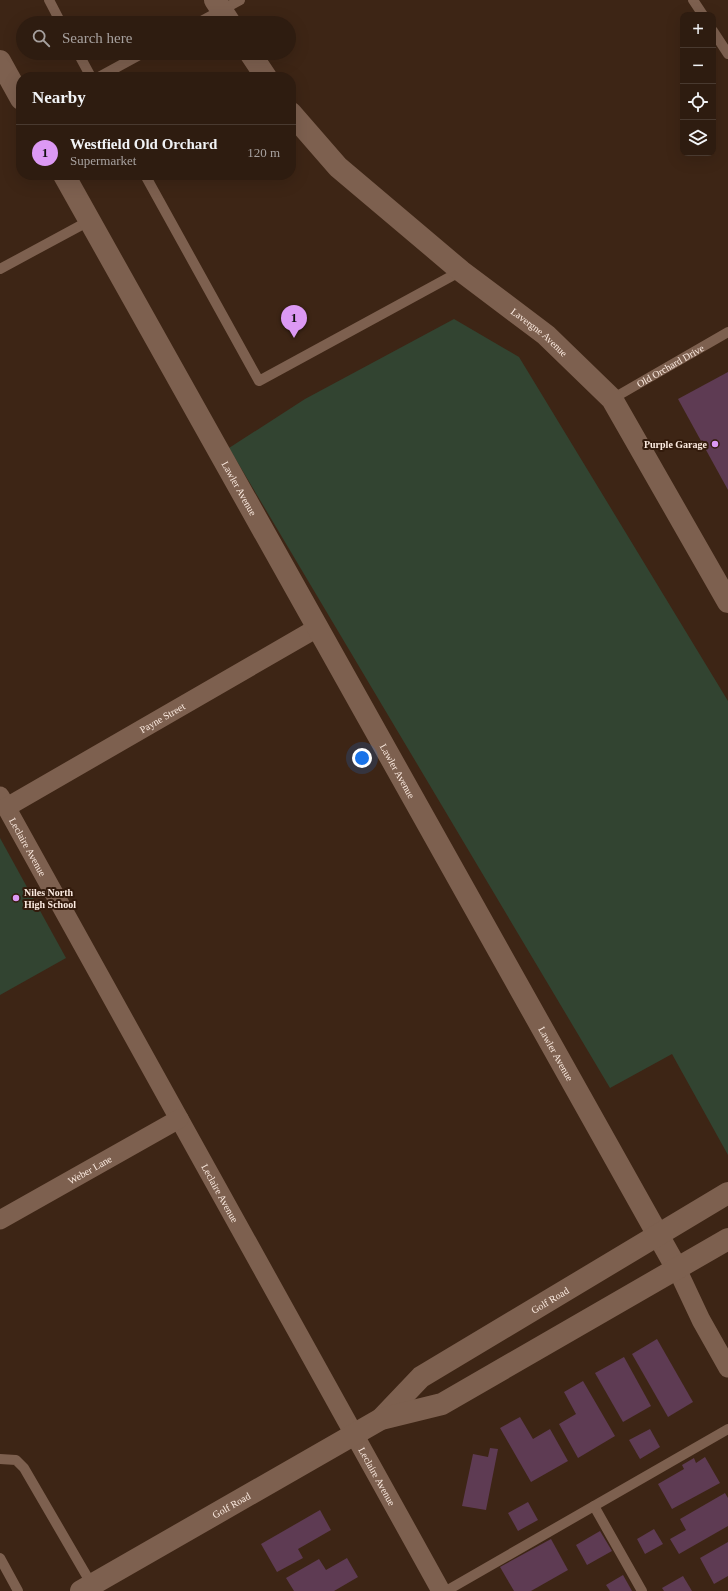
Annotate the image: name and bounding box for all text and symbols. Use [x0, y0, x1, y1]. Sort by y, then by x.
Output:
map controls [680, 12, 716, 156]
button: + [680, 12, 716, 48]
search box [16, 16, 296, 60]
icon: search [30, 27, 52, 49]
text: Search here [62, 30, 132, 46]
button: − [680, 48, 716, 84]
button: locate [680, 84, 716, 120]
text: Nearby [32, 88, 86, 107]
button: layers [680, 120, 716, 156]
text: Westfield Old Orchard [70, 136, 217, 152]
text: 1 [42, 145, 48, 160]
text: 120 m [247, 145, 280, 160]
text: Supermarket [70, 153, 136, 168]
pin: 1 [281, 305, 307, 338]
street label: Lavergne Avenue [509, 305, 570, 359]
street label: Old Orchard Drive [635, 342, 706, 389]
place label: Purple Garage [644, 439, 708, 450]
marker: Purple Garage [710, 439, 720, 449]
street label: Lawler Avenue [220, 459, 259, 518]
street label: Payne Street [137, 700, 187, 735]
street label: Lawler Avenue [378, 742, 418, 800]
your location [352, 748, 372, 768]
street label: Leclaire Avenue [8, 816, 49, 878]
place label: Niles North High School [24, 887, 76, 910]
marker: Niles North High School [11, 893, 21, 903]
street label: Lawler Avenue [537, 1024, 576, 1083]
street label: Weber Lane [66, 1152, 114, 1186]
street label: Leclaire Avenue [200, 1162, 241, 1225]
street label: Golf Road [529, 1284, 570, 1315]
street label: Leclaire Avenue [357, 1445, 398, 1508]
street label: Golf Road [210, 1490, 252, 1520]

